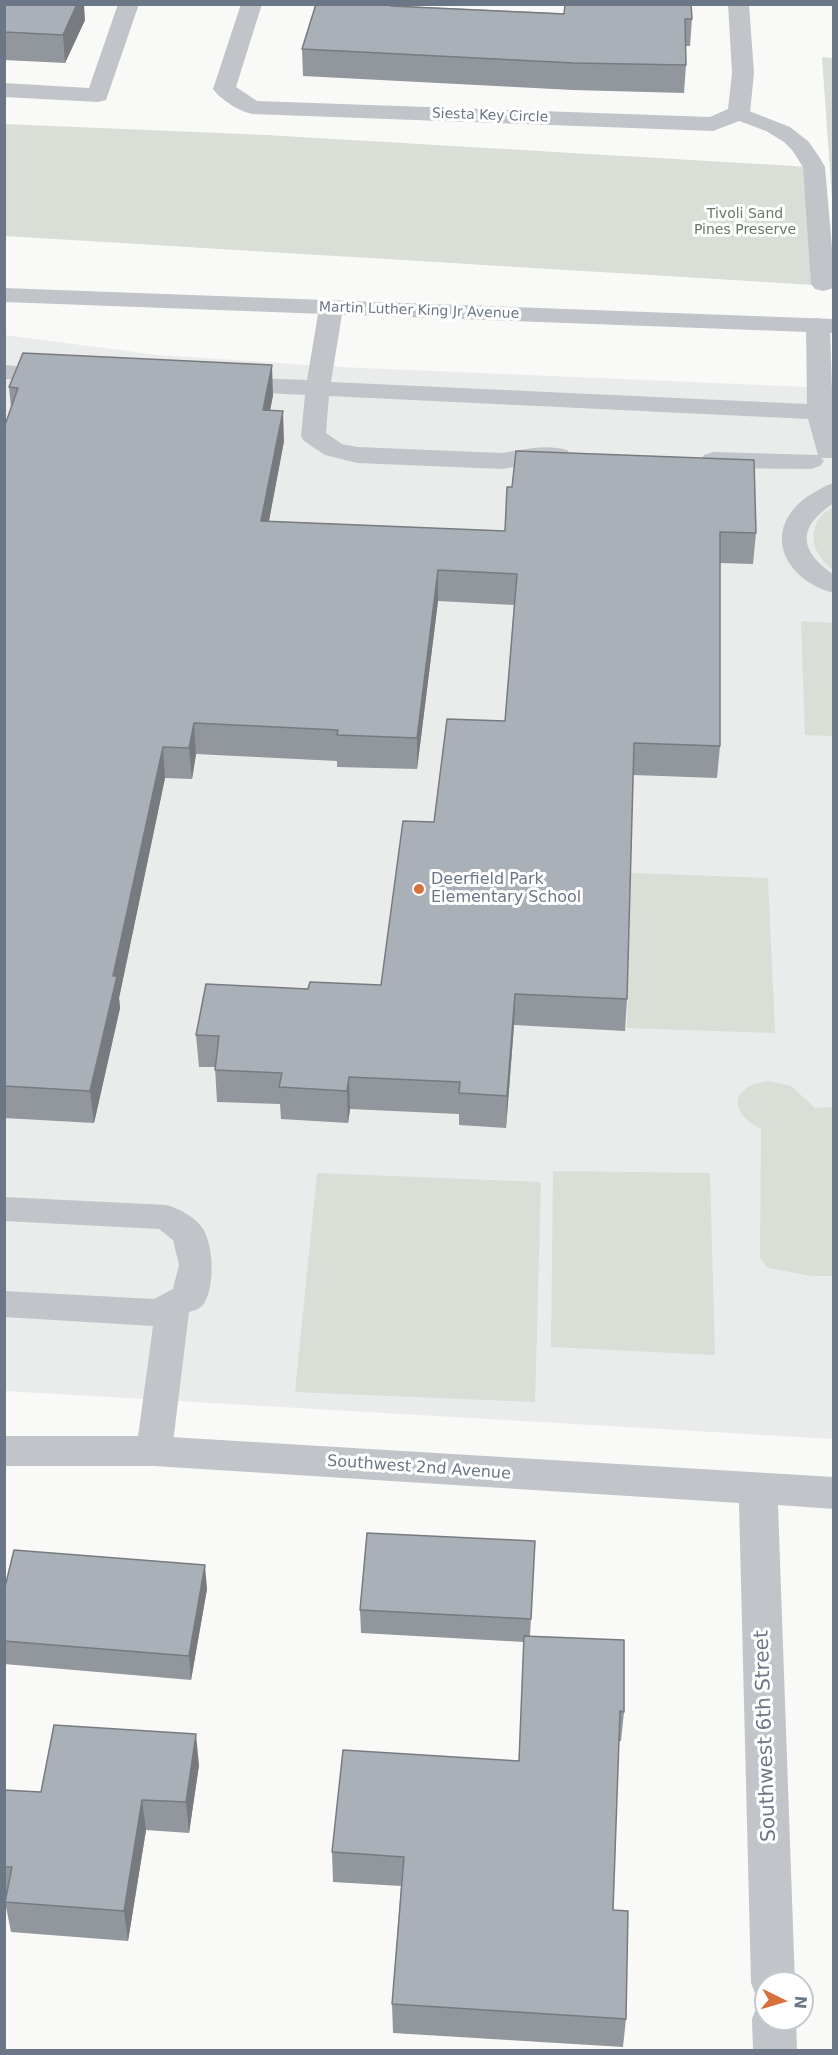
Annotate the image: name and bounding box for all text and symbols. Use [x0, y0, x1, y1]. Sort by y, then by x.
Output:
street label: Siesta Key Circle [432, 106, 548, 126]
park label: Tivoli Sand Pines Preserve [694, 206, 796, 238]
street label: Martin Luther King Jr Avenue [319, 299, 519, 323]
place label: Deerfield Park Elementary School [431, 870, 581, 908]
marker: Deerfield Park Elementary School [412, 882, 426, 896]
street label: Southwest 2nd Avenue [326, 1452, 512, 1484]
street label: Southwest 6th Street [750, 1630, 782, 1842]
north arrow [754, 1971, 814, 2031]
text: N [790, 1995, 810, 2010]

